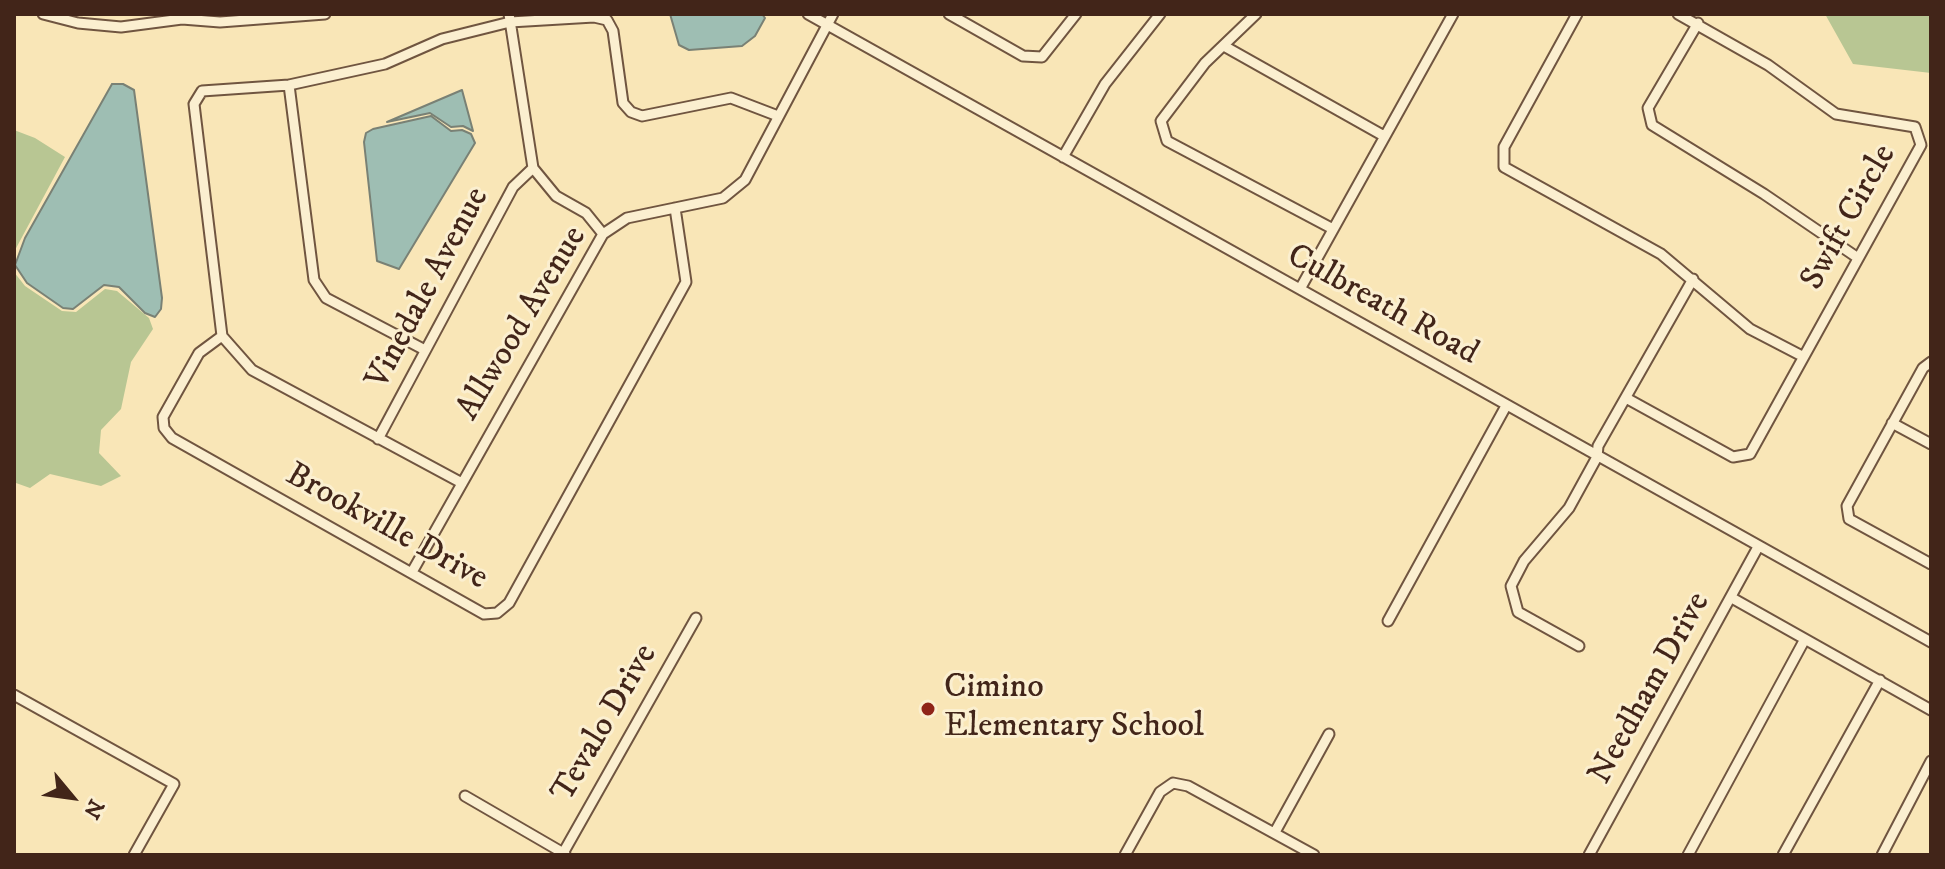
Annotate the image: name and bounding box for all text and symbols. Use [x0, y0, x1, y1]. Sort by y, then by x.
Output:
street label: Swift Circle [1793, 138, 1907, 298]
street label: Vinedale Avenue [359, 181, 499, 397]
street label: Allwood Avenue [449, 220, 597, 428]
street label: Culbreath Road [1279, 237, 1485, 375]
street label: Brookville Drive [278, 456, 494, 600]
street label: Needham Drive [1581, 586, 1721, 792]
street label: Tevalo Drive [544, 638, 668, 810]
place label: Cimino Elementary School [944, 669, 1204, 748]
marker: Cimino Elementary School [919, 700, 937, 718]
north arrow [32, 757, 112, 837]
text: N [77, 794, 110, 823]

